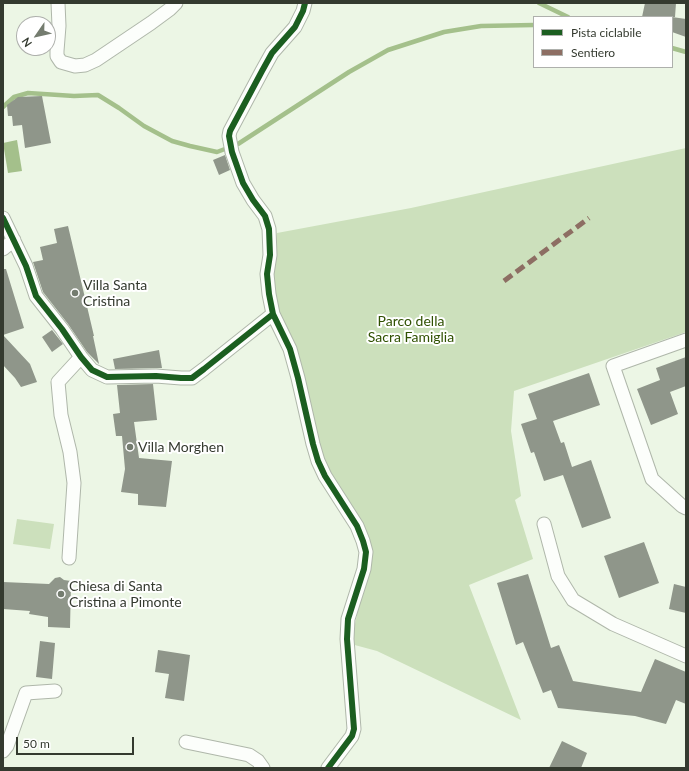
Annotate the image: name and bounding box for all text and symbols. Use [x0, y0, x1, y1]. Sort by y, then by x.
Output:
north arrow [16, 16, 56, 56]
legend [533, 16, 673, 68]
text: Pista ciclabile [571, 25, 642, 40]
text: N [19, 35, 34, 50]
text: Sentiero [571, 45, 615, 60]
place label: Villa Santa Cristina [83, 277, 147, 310]
marker: Villa Santa Cristina [70, 288, 80, 298]
park label: Parco della Sacra Famiglia [368, 313, 454, 346]
place label: Villa Morghen [138, 439, 224, 455]
marker: Villa Morghen [125, 442, 135, 452]
place label: Chiesa di Santa Cristina a Pimonte [69, 578, 182, 610]
marker: Chiesa di Santa Cristina a Pimonte [56, 589, 66, 599]
scale bar [18, 729, 136, 755]
text: 50 m [23, 736, 50, 751]

